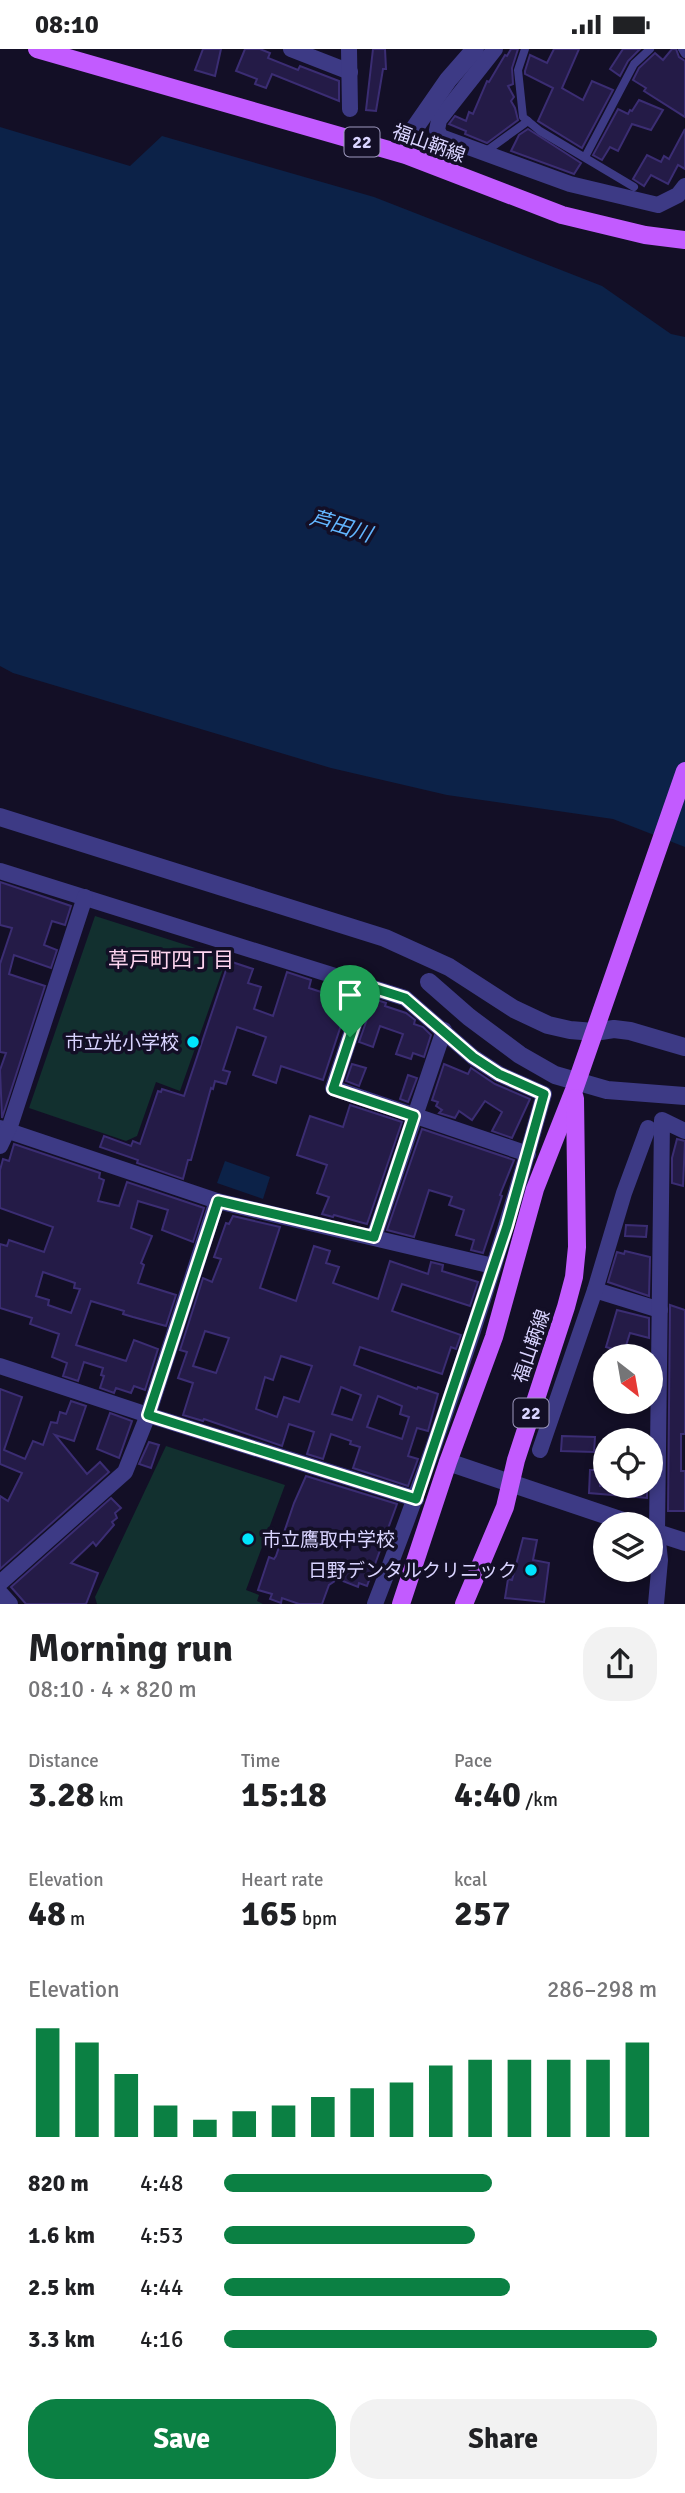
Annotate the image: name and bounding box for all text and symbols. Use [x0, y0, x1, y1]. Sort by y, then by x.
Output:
text: 08:10 [35, 9, 99, 41]
street label: 福山鞆線 [389, 120, 468, 168]
road number: 22 [344, 127, 380, 157]
water label: 芦田川 [307, 504, 377, 548]
district label: 草戸町四丁目 [108, 947, 234, 973]
pin [320, 965, 380, 1037]
icon: arrive [331, 976, 369, 1014]
place label: 市立光小学校 [65, 1031, 179, 1055]
marker: 市立光小学校 [185, 1034, 201, 1050]
street label: 福山鞆線 [508, 1306, 556, 1386]
north arrow [593, 1344, 663, 1414]
map controls [593, 1344, 663, 1582]
road number: 22 [514, 1399, 548, 1427]
button: locate [593, 1428, 663, 1498]
button: layers [593, 1512, 663, 1582]
place label: 市立鷹取中学校 [262, 1528, 395, 1552]
marker: 市立鷹取中学校 [240, 1531, 256, 1547]
place label: 日野デンタルクリニック [308, 1559, 517, 1583]
marker: 日野デンタルクリニック [523, 1562, 539, 1578]
text: Morning run [28, 1625, 233, 1672]
button: share [583, 1627, 657, 1701]
text: 08:10 · 4 × 820 m [28, 1675, 197, 1704]
text: Distance [28, 1749, 99, 1773]
text: Time [241, 1749, 280, 1773]
text: Pace [454, 1749, 492, 1773]
text: 3.28 [28, 1773, 95, 1816]
text: 15:18 [241, 1773, 327, 1816]
text: 4:40 [454, 1773, 521, 1816]
text: km [95, 1788, 124, 1812]
text: /km [521, 1788, 558, 1812]
text: Elevation [28, 1868, 104, 1892]
text: Heart rate [241, 1868, 323, 1892]
text: kcal [454, 1868, 487, 1892]
text: 48 [28, 1892, 66, 1935]
text: 165 [241, 1892, 298, 1935]
text: 257 [454, 1892, 511, 1935]
text: m [66, 1907, 85, 1931]
text: bpm [298, 1907, 337, 1931]
text: Elevation [28, 1975, 120, 2004]
text: 286–298 m [547, 1975, 657, 2004]
text: 820 m [28, 2169, 89, 2198]
text: 4:48 [140, 2169, 183, 2198]
text: 1.6 km [28, 2221, 95, 2250]
text: 4:53 [140, 2221, 183, 2250]
text: 2.5 km [28, 2273, 95, 2302]
text: 4:44 [140, 2273, 183, 2302]
text: 3.3 km [28, 2325, 95, 2354]
text: 4:16 [140, 2325, 183, 2354]
button: Save [28, 2399, 336, 2479]
button: Share [350, 2399, 657, 2479]

